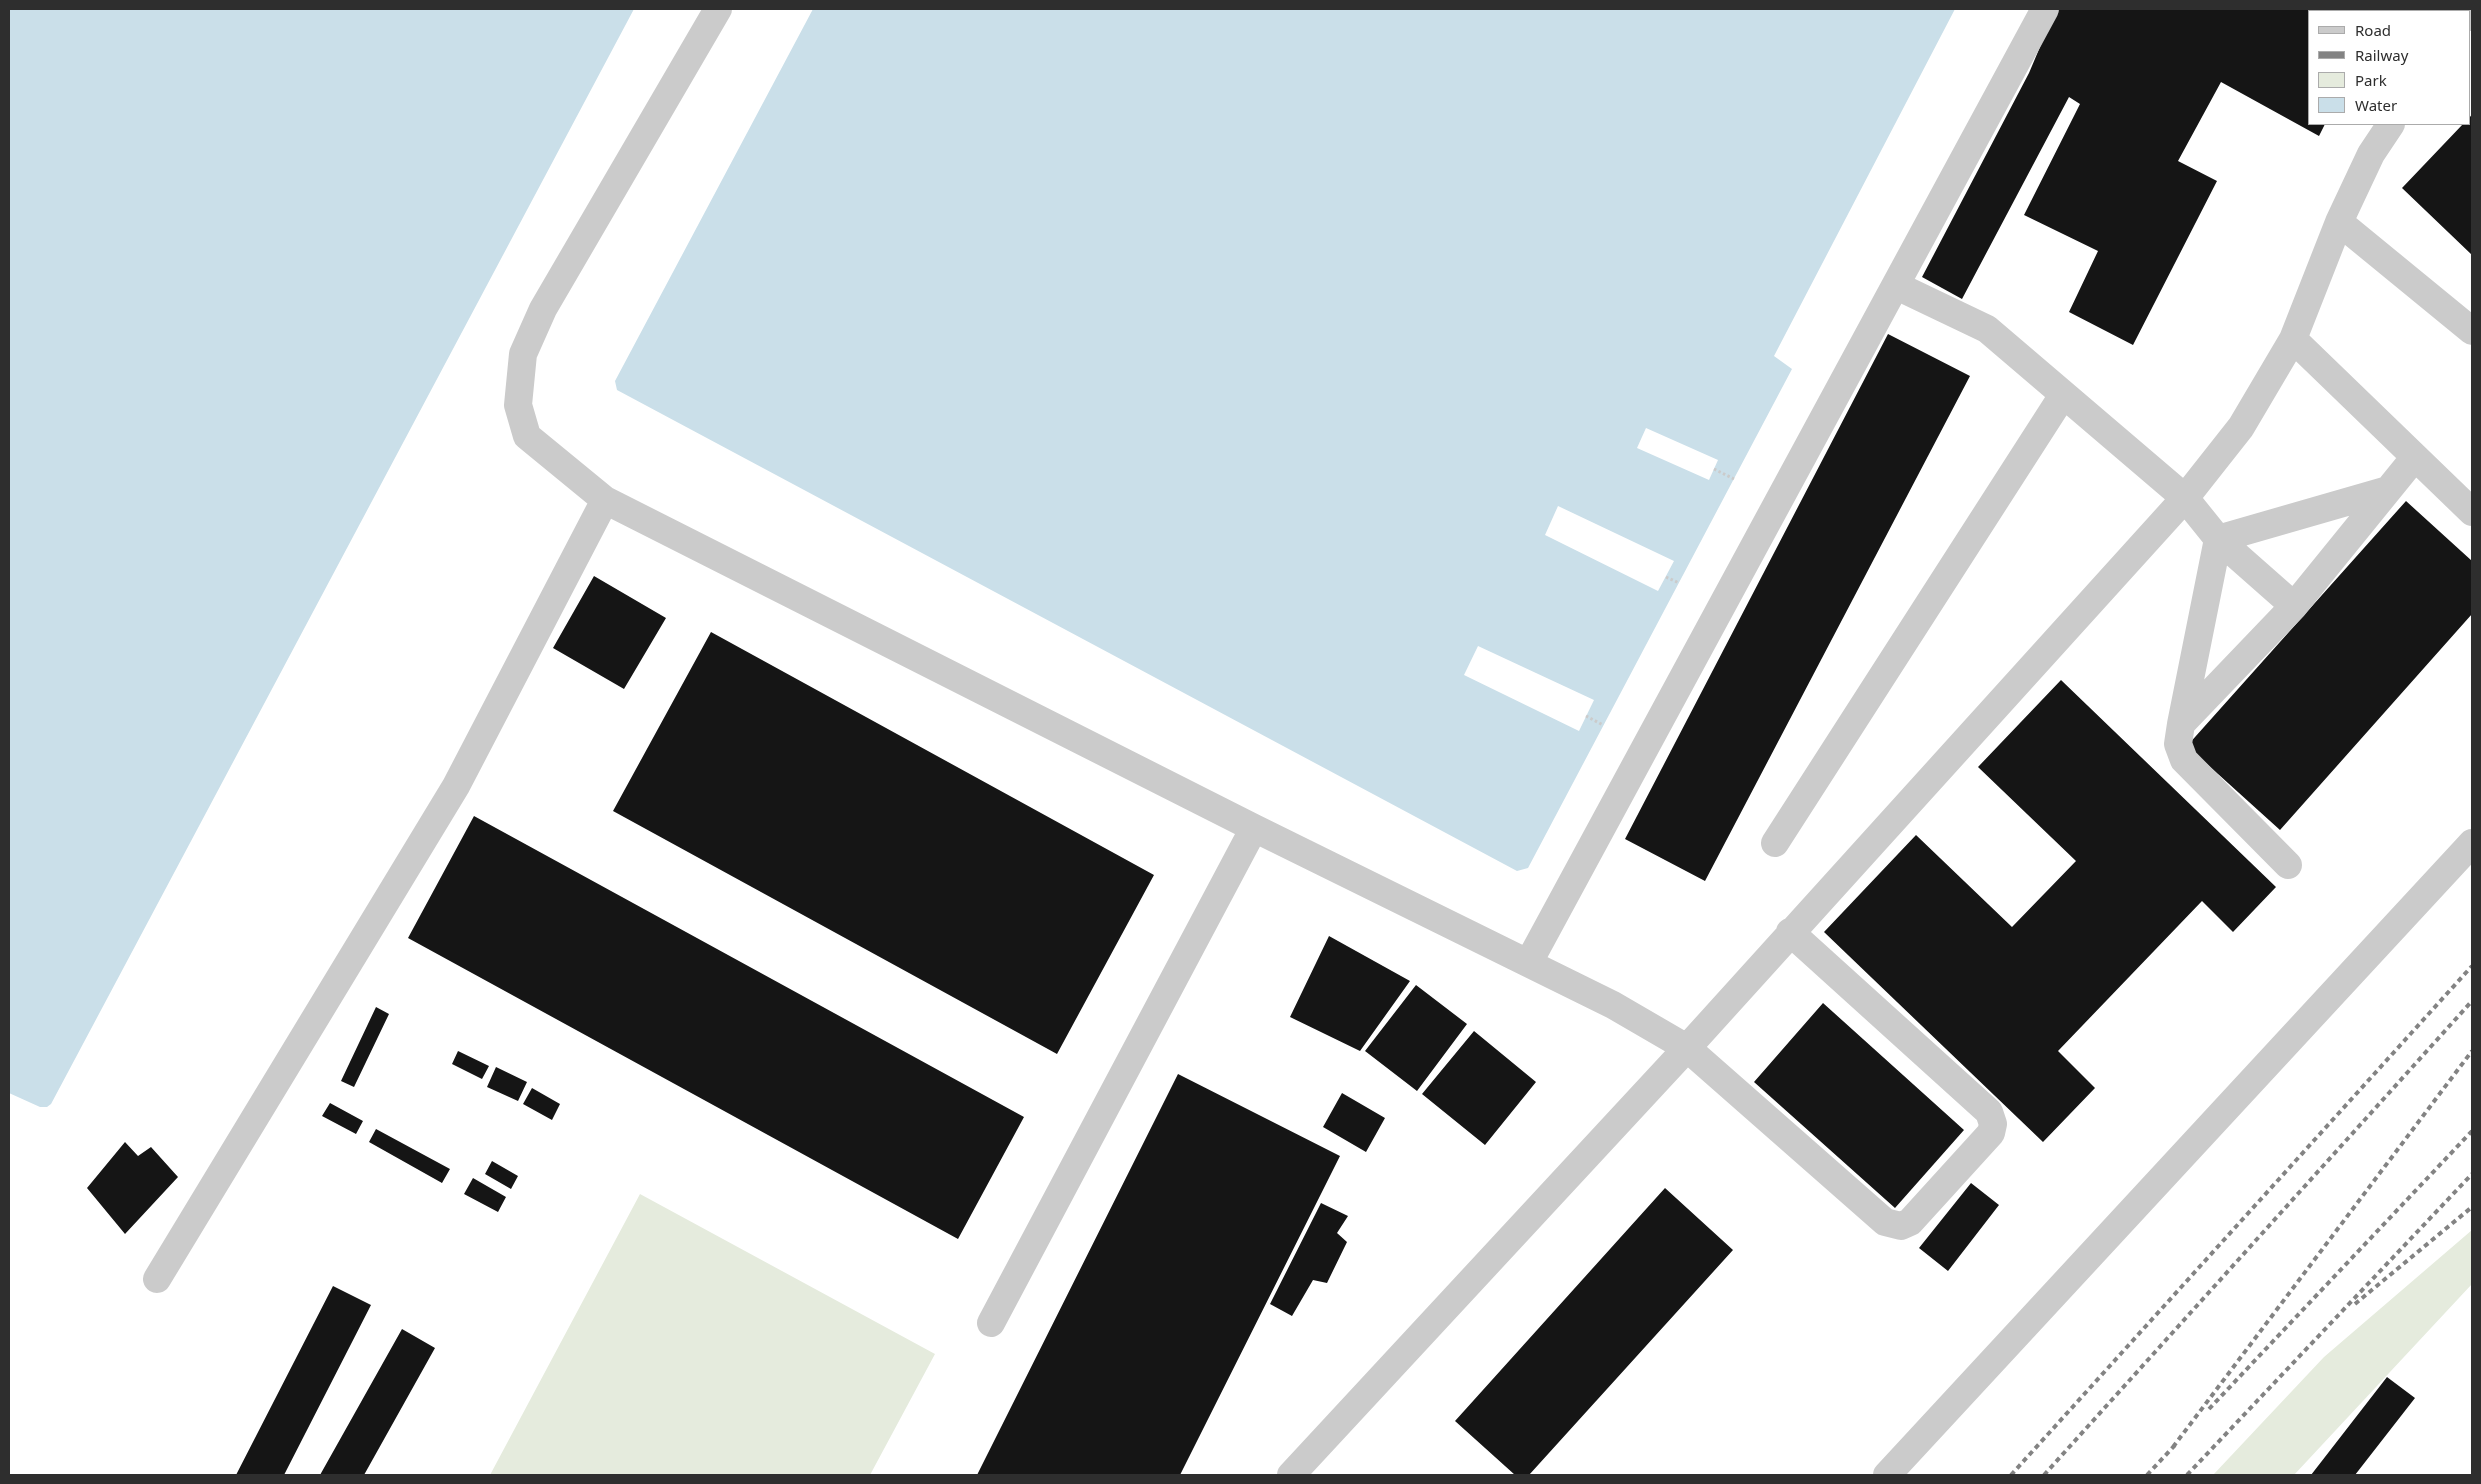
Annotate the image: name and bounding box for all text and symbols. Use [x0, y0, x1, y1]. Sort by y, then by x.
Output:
legend [2308, 10, 2471, 125]
text: Road [2355, 20, 2391, 40]
text: Railway [2355, 45, 2408, 65]
text: Park [2355, 70, 2387, 90]
text: Water [2355, 95, 2397, 115]

